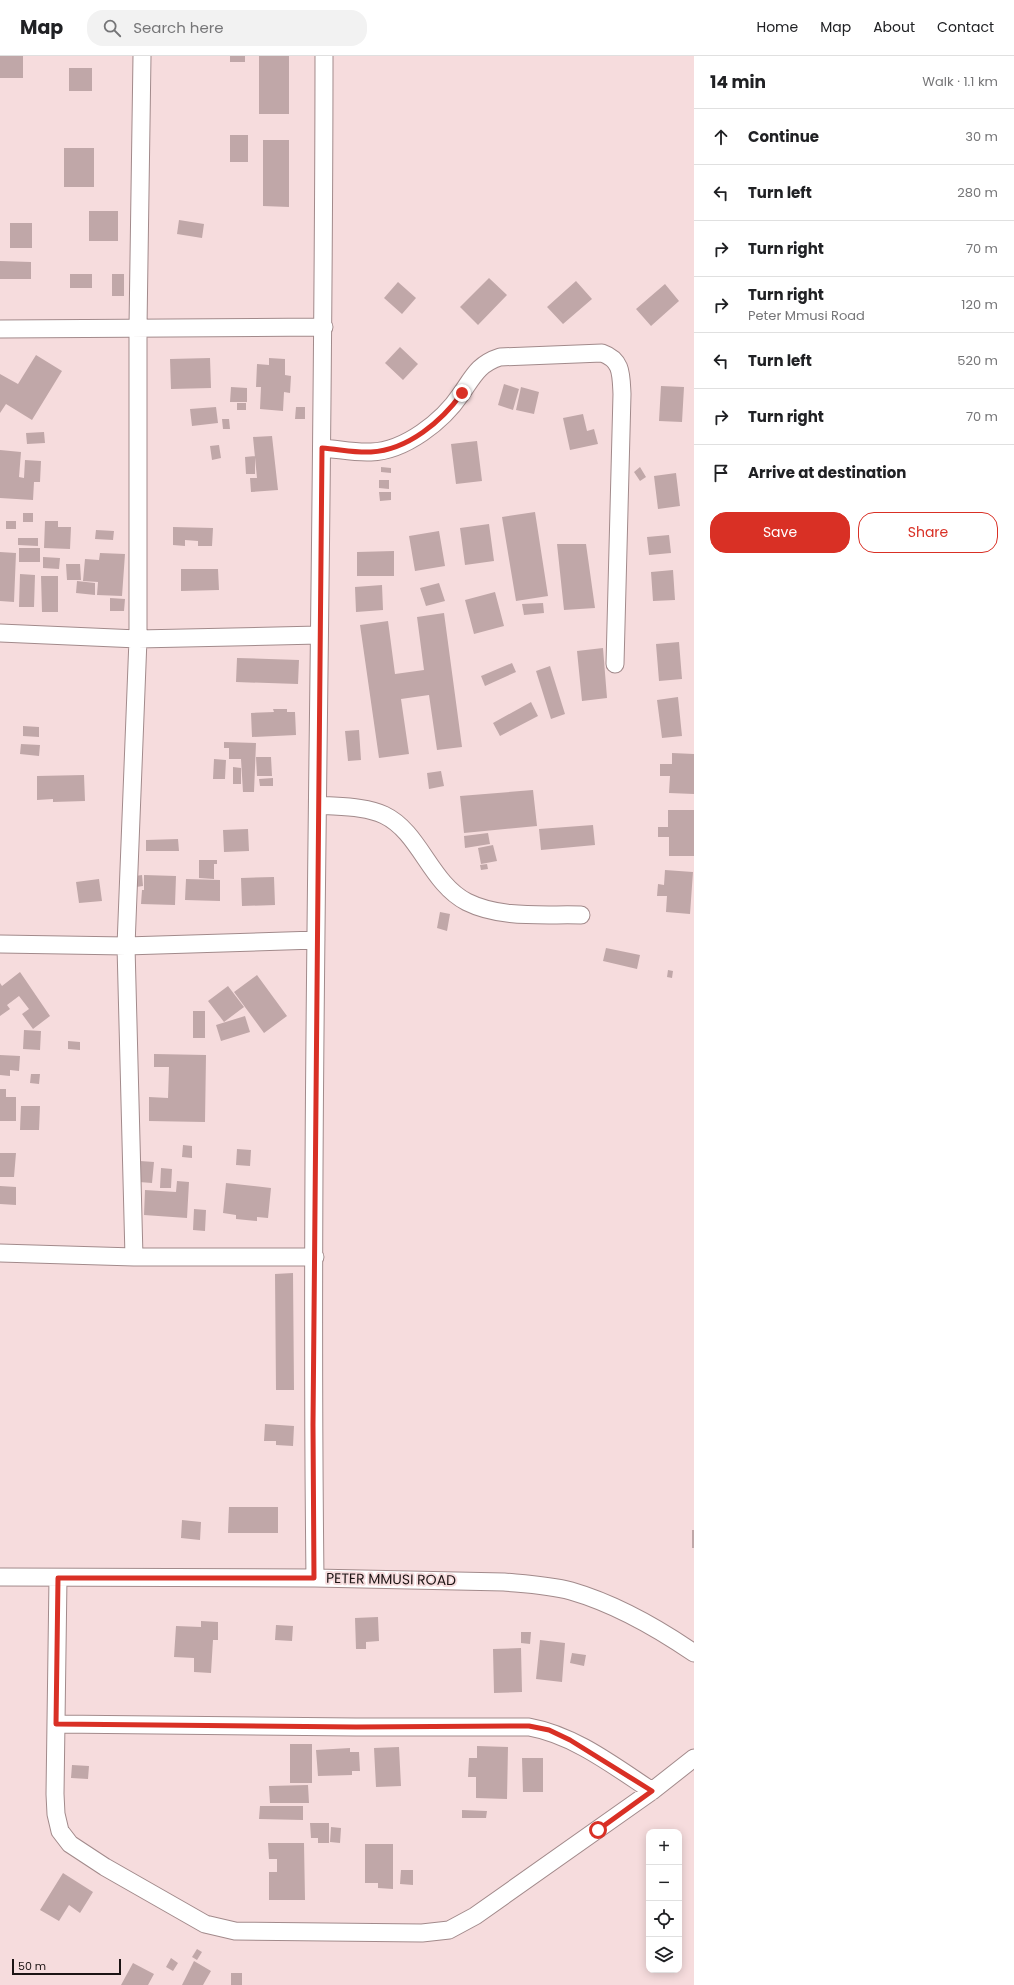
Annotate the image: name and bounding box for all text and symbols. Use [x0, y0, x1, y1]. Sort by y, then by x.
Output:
search box [87, 10, 367, 46]
text: Map [20, 14, 63, 41]
icon: search [101, 17, 123, 39]
text: Search here [133, 17, 224, 38]
text: Home [756, 17, 798, 37]
text: Map [820, 17, 851, 37]
text: About [873, 17, 915, 37]
text: Contact [937, 17, 994, 37]
text: 14 min [710, 70, 766, 94]
text: Walk · 1.1 km [922, 72, 998, 91]
icon: ahead [710, 126, 732, 148]
text: Continue [748, 126, 819, 147]
text: 30 m [965, 127, 998, 146]
icon: left [710, 182, 732, 204]
text: Turn left [748, 182, 812, 203]
text: 280 m [957, 183, 998, 202]
icon: right [710, 238, 732, 260]
text: Turn right [748, 238, 824, 259]
text: 70 m [966, 239, 998, 258]
text: Turn right [748, 284, 824, 305]
icon: right [710, 294, 732, 316]
text: 120 m [961, 295, 998, 314]
text: Peter Mmusi Road [748, 306, 865, 325]
icon: left [710, 350, 732, 372]
text: Turn left [748, 350, 812, 371]
text: 520 m [957, 351, 998, 370]
route end [453, 384, 471, 402]
icon: right [710, 406, 732, 428]
text: Turn right [748, 406, 824, 427]
text: 70 m [966, 407, 998, 426]
icon: arrive [710, 462, 732, 484]
text: Arrive at destination [748, 462, 906, 483]
button: Save [710, 512, 850, 553]
button: Share [858, 512, 998, 553]
street label: PETER MMUSI ROAD [326, 1568, 456, 1590]
route start [589, 1821, 607, 1839]
map controls [646, 1829, 682, 1973]
button: + [646, 1829, 682, 1865]
button: − [646, 1865, 682, 1901]
button: locate [646, 1901, 682, 1937]
button: layers [646, 1937, 682, 1973]
scale bar [12, 1957, 121, 1976]
text: 50 m [18, 1958, 46, 1974]

